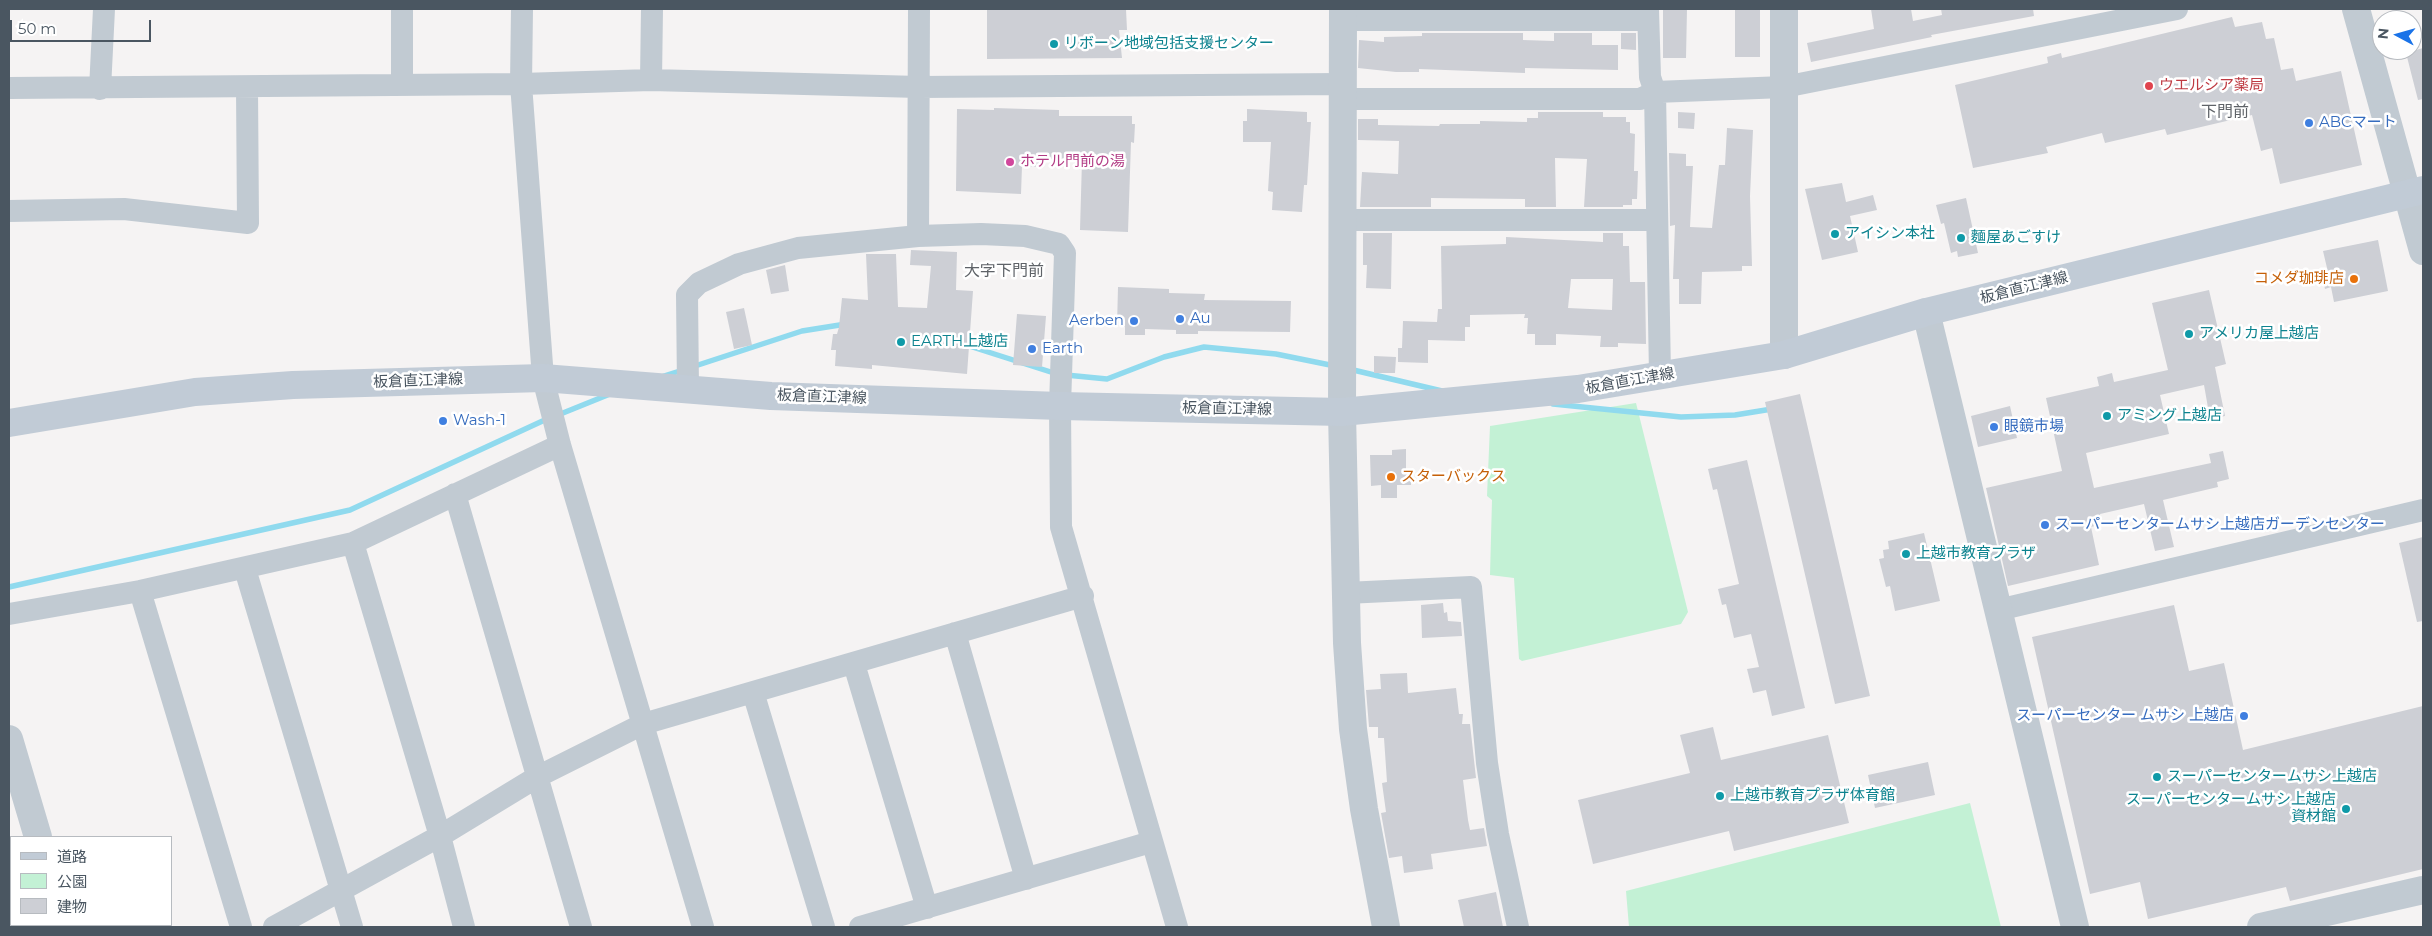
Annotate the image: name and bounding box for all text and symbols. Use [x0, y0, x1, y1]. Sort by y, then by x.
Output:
scale bar [12, 10, 154, 42]
north arrow [2372, 10, 2422, 60]
text: 50 m [18, 19, 56, 38]
text: N [2374, 27, 2393, 40]
place label: リボーン地域包括支援センター [1064, 35, 1274, 53]
marker: リボーン地域包括支援センター [1048, 38, 1060, 50]
place label: ウエルシア薬局 [2159, 77, 2264, 95]
marker: ウエルシア薬局 [2143, 80, 2155, 92]
district label: 下門前 [2201, 102, 2249, 122]
place label: ABCマート [2319, 114, 2397, 132]
marker: ABCマート [2303, 117, 2315, 129]
place label: ホテル門前の湯 [1020, 153, 1125, 171]
marker: ホテル門前の湯 [1004, 156, 1016, 168]
place label: アイシン本社 [1845, 225, 1935, 243]
marker: アイシン本社 [1829, 228, 1841, 240]
place label: 麵屋あごすけ [1971, 229, 2061, 247]
marker: 麵屋あごすけ [1955, 232, 1967, 244]
district label: 大字下門前 [964, 261, 1044, 281]
street label: 板倉直江津線 [1978, 268, 2070, 308]
place label: コメダ珈琲店 [2254, 270, 2344, 288]
marker: コメダ珈琲店 [2348, 273, 2360, 285]
place label: Au [1190, 310, 1211, 328]
place label: Aerben [1069, 312, 1124, 330]
marker: Au [1174, 313, 1186, 325]
marker: Aerben [1128, 315, 1140, 327]
place label: アメリカ屋上越店 [2199, 325, 2319, 343]
marker: アメリカ屋上越店 [2183, 328, 2195, 340]
place label: EARTH上越店 [911, 333, 1008, 351]
marker: EARTH上越店 [895, 336, 907, 348]
place label: Earth [1042, 340, 1083, 358]
marker: Earth [1026, 343, 1038, 355]
street label: 板倉直江津線 [1584, 364, 1676, 398]
street label: 板倉直江津線 [373, 370, 463, 392]
street label: 板倉直江津線 [777, 386, 867, 408]
street label: 板倉直江津線 [1182, 399, 1272, 419]
place label: アミング上越店 [2117, 407, 2222, 425]
marker: アミング上越店 [2101, 410, 2113, 422]
place label: Wash-1 [453, 412, 506, 430]
marker: Wash-1 [437, 415, 449, 427]
place label: 眼鏡市場 [2004, 418, 2064, 436]
marker: 眼鏡市場 [1988, 421, 2000, 433]
place label: スターバックス [1401, 468, 1506, 486]
marker: スターバックス [1385, 471, 1397, 483]
place label: スーパーセンタームサシ上越店ガーデンセンター [2055, 516, 2385, 534]
marker: スーパーセンタームサシ上越店ガーデンセンター [2039, 519, 2051, 531]
place label: 上越市教育プラザ [1916, 545, 2036, 563]
marker: 上越市教育プラザ [1900, 548, 1912, 560]
place label: スーパーセンター ムサシ 上越店 [2016, 707, 2234, 725]
marker: スーパーセンター ムサシ 上越店 [2238, 710, 2250, 722]
place label: スーパーセンタームサシ上越店 [2167, 768, 2377, 786]
marker: スーパーセンタームサシ上越店 [2151, 771, 2163, 783]
place label: 上越市教育プラザ体育館 [1730, 787, 1895, 805]
marker: 上越市教育プラザ体育館 [1714, 790, 1726, 802]
place label: スーパーセンタームサシ上越店 資材館 [2126, 791, 2336, 826]
marker: スーパーセンタームサシ上越店 資材館 [2340, 803, 2352, 815]
legend [10, 836, 172, 926]
text: 道路 [57, 847, 87, 866]
text: 公園 [57, 872, 87, 891]
text: 建物 [57, 897, 87, 916]

